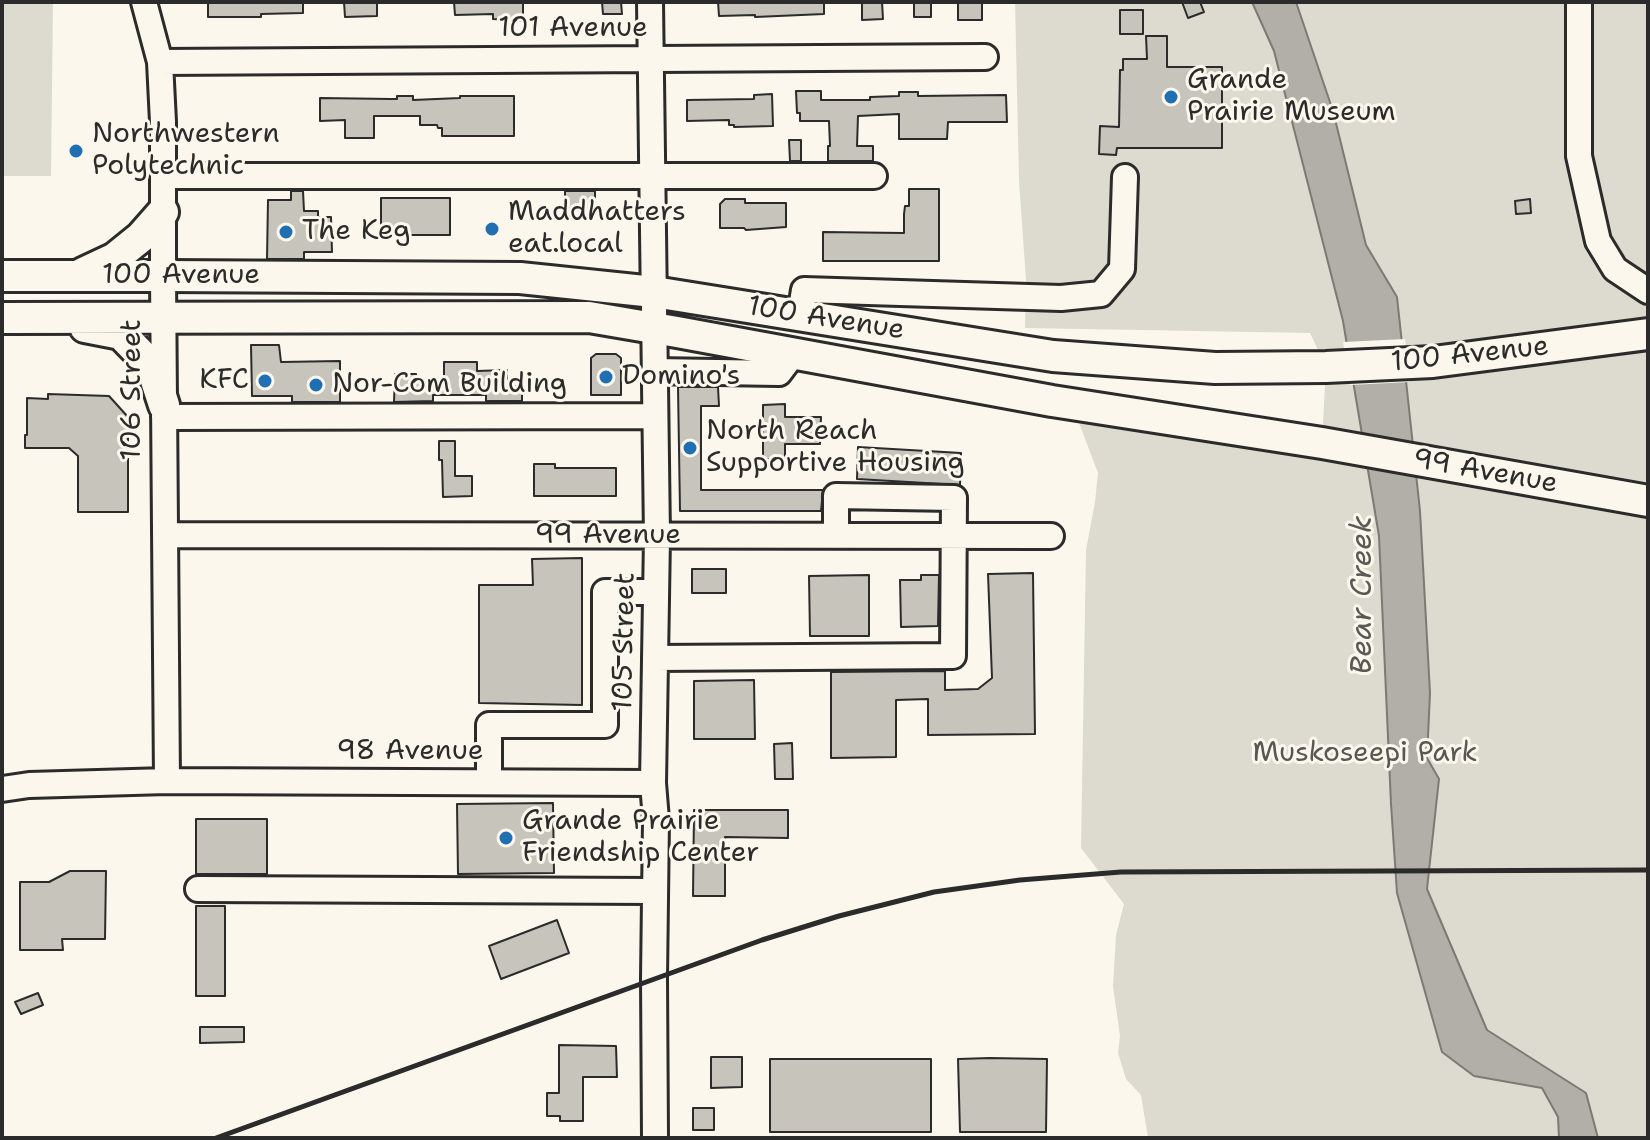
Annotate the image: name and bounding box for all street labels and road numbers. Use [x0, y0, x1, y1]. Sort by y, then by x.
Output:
street label: 101 Avenue [498, 12, 648, 46]
street label: 100 Avenue [102, 259, 260, 293]
street label: 100 Avenue [745, 290, 907, 348]
street label: 106 Street [116, 319, 150, 461]
street label: 100 Avenue [1390, 330, 1550, 380]
street label: 99 Avenue [1410, 443, 1560, 501]
street label: 99 Avenue [535, 519, 681, 553]
street label: 105 Street [607, 572, 643, 712]
street label: 98 Avenue [336, 735, 484, 769]

